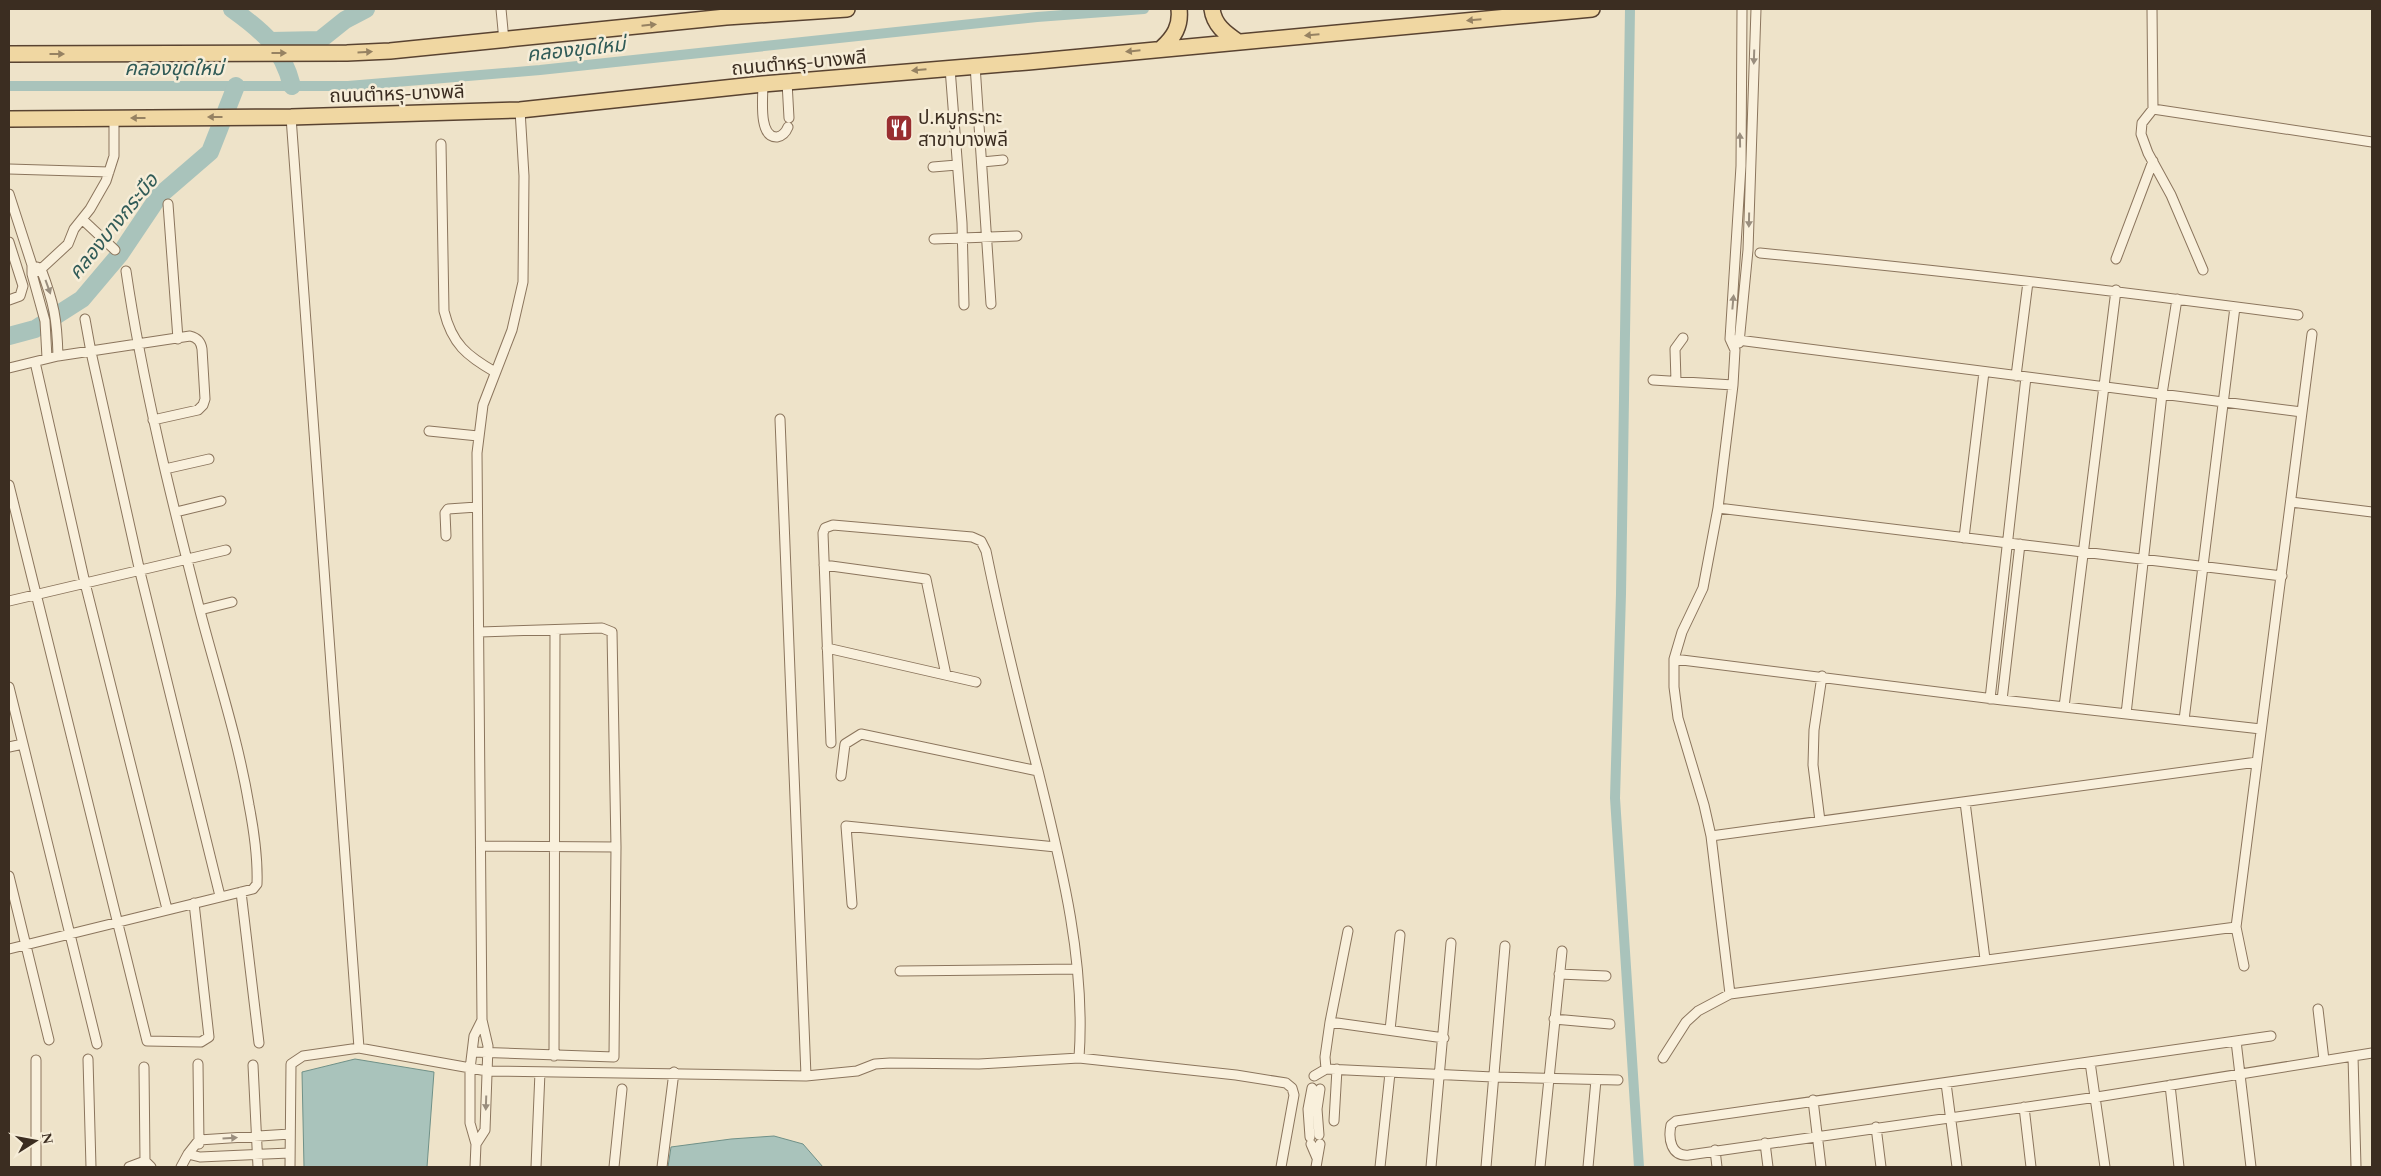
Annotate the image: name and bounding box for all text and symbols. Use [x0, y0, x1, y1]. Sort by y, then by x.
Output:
one-way arrow [1466, 16, 1482, 24]
one-way arrow [641, 21, 657, 29]
water label: คลองขุดใหม่ [525, 30, 630, 70]
one-way arrow [1304, 31, 1320, 39]
street label: ถนนตำหรุ-บางพลี [730, 43, 868, 84]
one-way arrow [1124, 47, 1140, 55]
one-way arrow [357, 48, 373, 56]
one-way arrow [271, 49, 287, 57]
one-way arrow [50, 50, 66, 58]
one-way arrow [1750, 50, 1758, 66]
water label: คลองขุดใหม่ [125, 54, 227, 84]
one-way arrow [910, 67, 926, 75]
street label: ถนนตำหรุ-บางพลี [329, 78, 465, 111]
place label: ป.หมูกระทะ สาขาบางพลี [918, 104, 1008, 155]
one-way arrow [207, 113, 223, 121]
restaurant icon: ป.หมูกระทะ สาขาบางพลี [884, 113, 914, 143]
one-way arrow [130, 114, 146, 122]
one-way arrow [1736, 132, 1744, 148]
water label: คลองบางกระบือ [62, 166, 167, 286]
one-way arrow [1744, 212, 1752, 228]
one-way arrow [44, 280, 52, 295]
one-way arrow [1729, 294, 1737, 310]
one-way arrow [482, 1096, 490, 1112]
north arrow [10, 1116, 60, 1166]
text: N [36, 1131, 59, 1146]
one-way arrow [222, 1134, 238, 1142]

